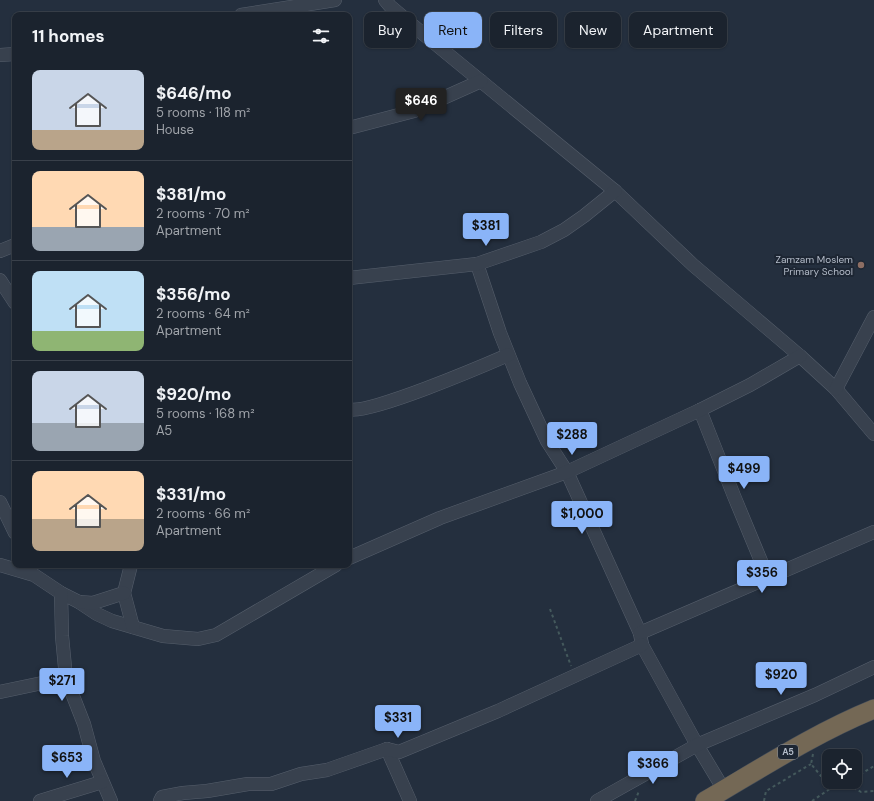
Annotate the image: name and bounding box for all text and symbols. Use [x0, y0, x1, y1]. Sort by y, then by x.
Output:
chip: Buy [364, 12, 416, 48]
chip: Rent [424, 12, 482, 48]
chip: Filters [490, 12, 557, 48]
chip: New [565, 12, 621, 48]
chip: Apartment [629, 12, 727, 48]
text: 11 homes [32, 25, 105, 47]
icon: filters [310, 25, 332, 47]
text: $646/mo [156, 82, 232, 104]
icon: home [64, 86, 112, 134]
pin: $646 [397, 88, 445, 122]
text: $646 [405, 92, 437, 109]
text: 5 rooms · 118 m² [156, 104, 250, 121]
text: House [156, 121, 194, 138]
text: $381/mo [156, 183, 226, 205]
icon: home [64, 187, 112, 235]
text: 2 rooms · 70 m² [156, 205, 250, 222]
pin: $381 [462, 213, 510, 247]
text: $381 [472, 217, 500, 234]
text: Apartment [156, 222, 221, 239]
place label: Zamzam Moslem Primary School [775, 253, 853, 278]
marker: Zamzam Moslem Primary School [856, 260, 866, 270]
text: $356/mo [156, 283, 231, 305]
icon: home [64, 287, 112, 335]
text: 2 rooms · 64 m² [156, 305, 250, 322]
text: Apartment [156, 322, 221, 339]
text: $920/mo [156, 383, 231, 405]
icon: home [64, 387, 112, 435]
text: 5 rooms · 168 m² [156, 405, 254, 422]
text: A5 [156, 422, 172, 439]
pin: $288 [548, 422, 596, 456]
text: $288 [556, 426, 588, 443]
pin: $499 [720, 456, 768, 490]
text: $499 [728, 460, 760, 477]
text: $331/mo [156, 483, 226, 505]
icon: home [64, 487, 112, 535]
pin: $1,000 [549, 501, 615, 535]
text: 2 rooms · 66 m² [156, 505, 250, 522]
text: $1,000 [560, 505, 604, 522]
text: Apartment [156, 522, 221, 539]
pin: $356 [738, 560, 786, 594]
text: $356 [746, 564, 778, 581]
pin: $920 [757, 662, 805, 696]
text: $920 [765, 666, 797, 683]
pin: $271 [38, 668, 86, 702]
text: $271 [48, 672, 76, 689]
pin: $331 [374, 705, 422, 739]
text: $331 [384, 709, 412, 726]
pin: $653 [43, 745, 91, 779]
road number: A5 [778, 745, 798, 759]
text: $653 [51, 749, 83, 766]
map controls [822, 749, 862, 789]
button: locate [822, 749, 862, 789]
pin: $366 [629, 751, 677, 785]
text: $366 [637, 755, 669, 772]

